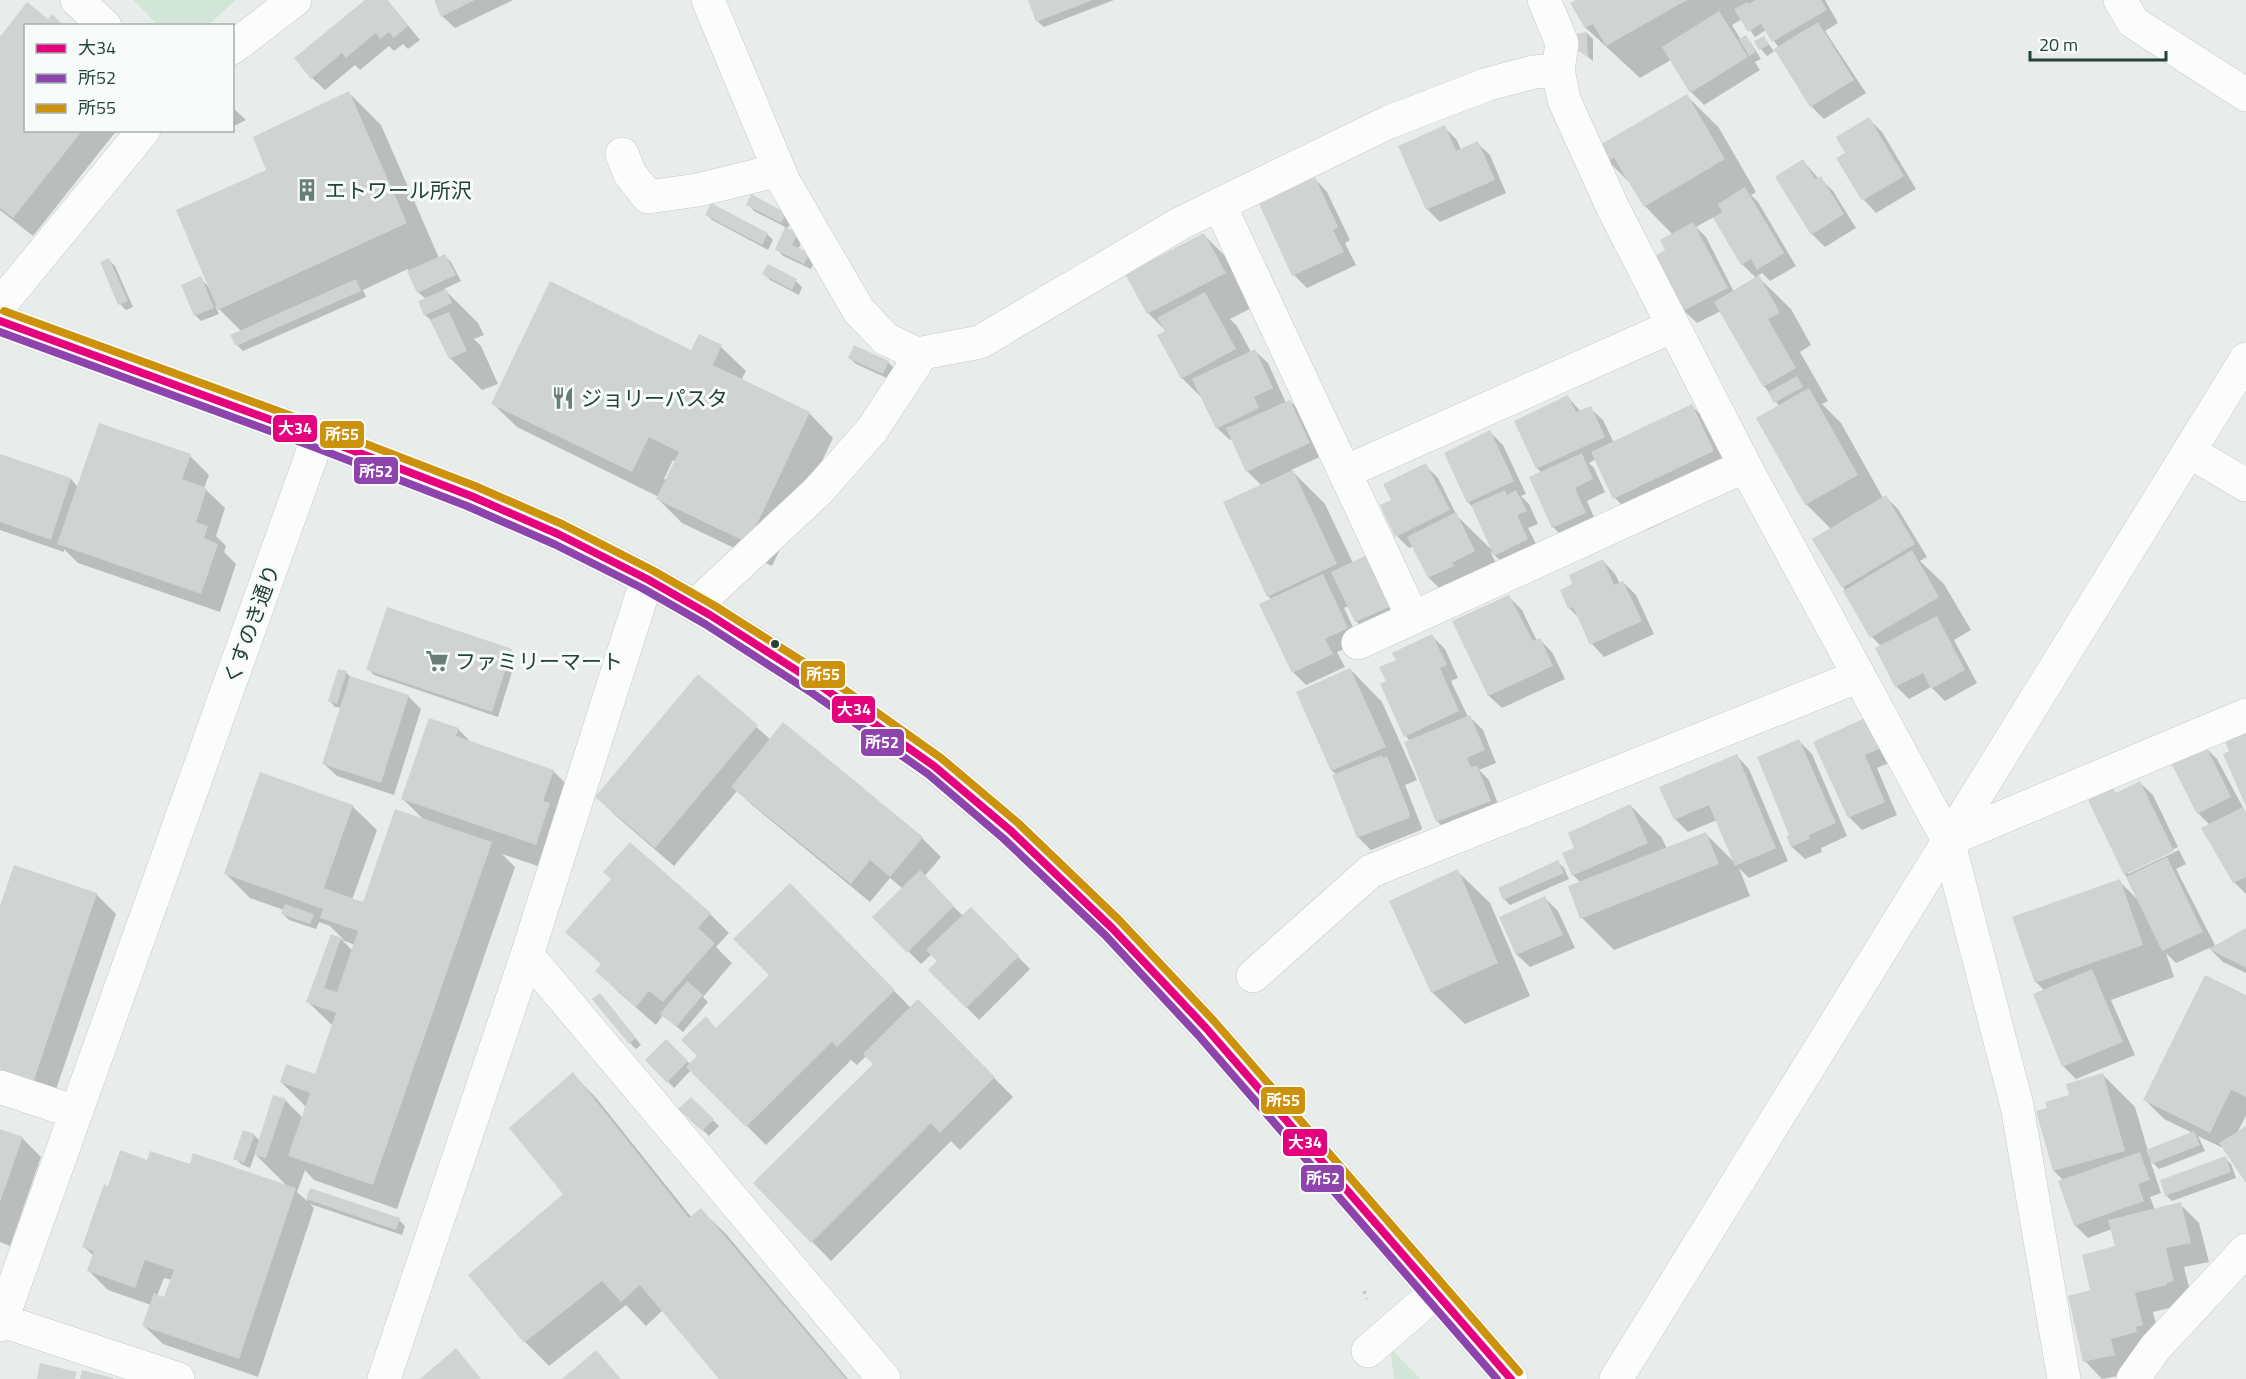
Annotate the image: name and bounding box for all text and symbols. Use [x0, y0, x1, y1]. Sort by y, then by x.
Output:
legend [24, 24, 234, 132]
scale bar [2030, 24, 2166, 62]
text: 20 m [2039, 31, 2078, 58]
text: 大34 [78, 34, 116, 61]
text: 所52 [78, 64, 116, 91]
text: 所55 [78, 94, 116, 121]
place label: エトワール所沢 [325, 174, 472, 206]
building icon: エトワール所沢 [294, 177, 320, 203]
place label: ジョリーパスタ [581, 382, 728, 414]
restaurant icon: ジョリーパスタ [550, 385, 576, 411]
line badge: 大34 [272, 414, 318, 443]
text: 大34 [278, 416, 312, 440]
line badge: 所55 [319, 420, 365, 449]
text: 所55 [325, 422, 359, 446]
line badge: 所52 [353, 456, 399, 485]
text: 所52 [359, 459, 393, 483]
street label: くすのき通り [215, 560, 287, 688]
unlabelled marker [769, 638, 781, 650]
place label: ファミリーマート [455, 645, 623, 677]
supermarket icon: ファミリーマート [424, 648, 450, 674]
line badge: 所55 [800, 660, 846, 689]
text: 所55 [806, 662, 840, 686]
line badge: 大34 [831, 695, 876, 724]
text: 大34 [837, 697, 871, 721]
line badge: 所52 [860, 728, 905, 757]
text: 所52 [865, 730, 899, 754]
line badge: 所55 [1260, 1086, 1306, 1115]
text: 所55 [1266, 1088, 1300, 1112]
line badge: 大34 [1282, 1128, 1328, 1157]
text: 大34 [1288, 1130, 1322, 1154]
line badge: 所52 [1300, 1164, 1345, 1193]
text: 所52 [1306, 1166, 1340, 1190]

